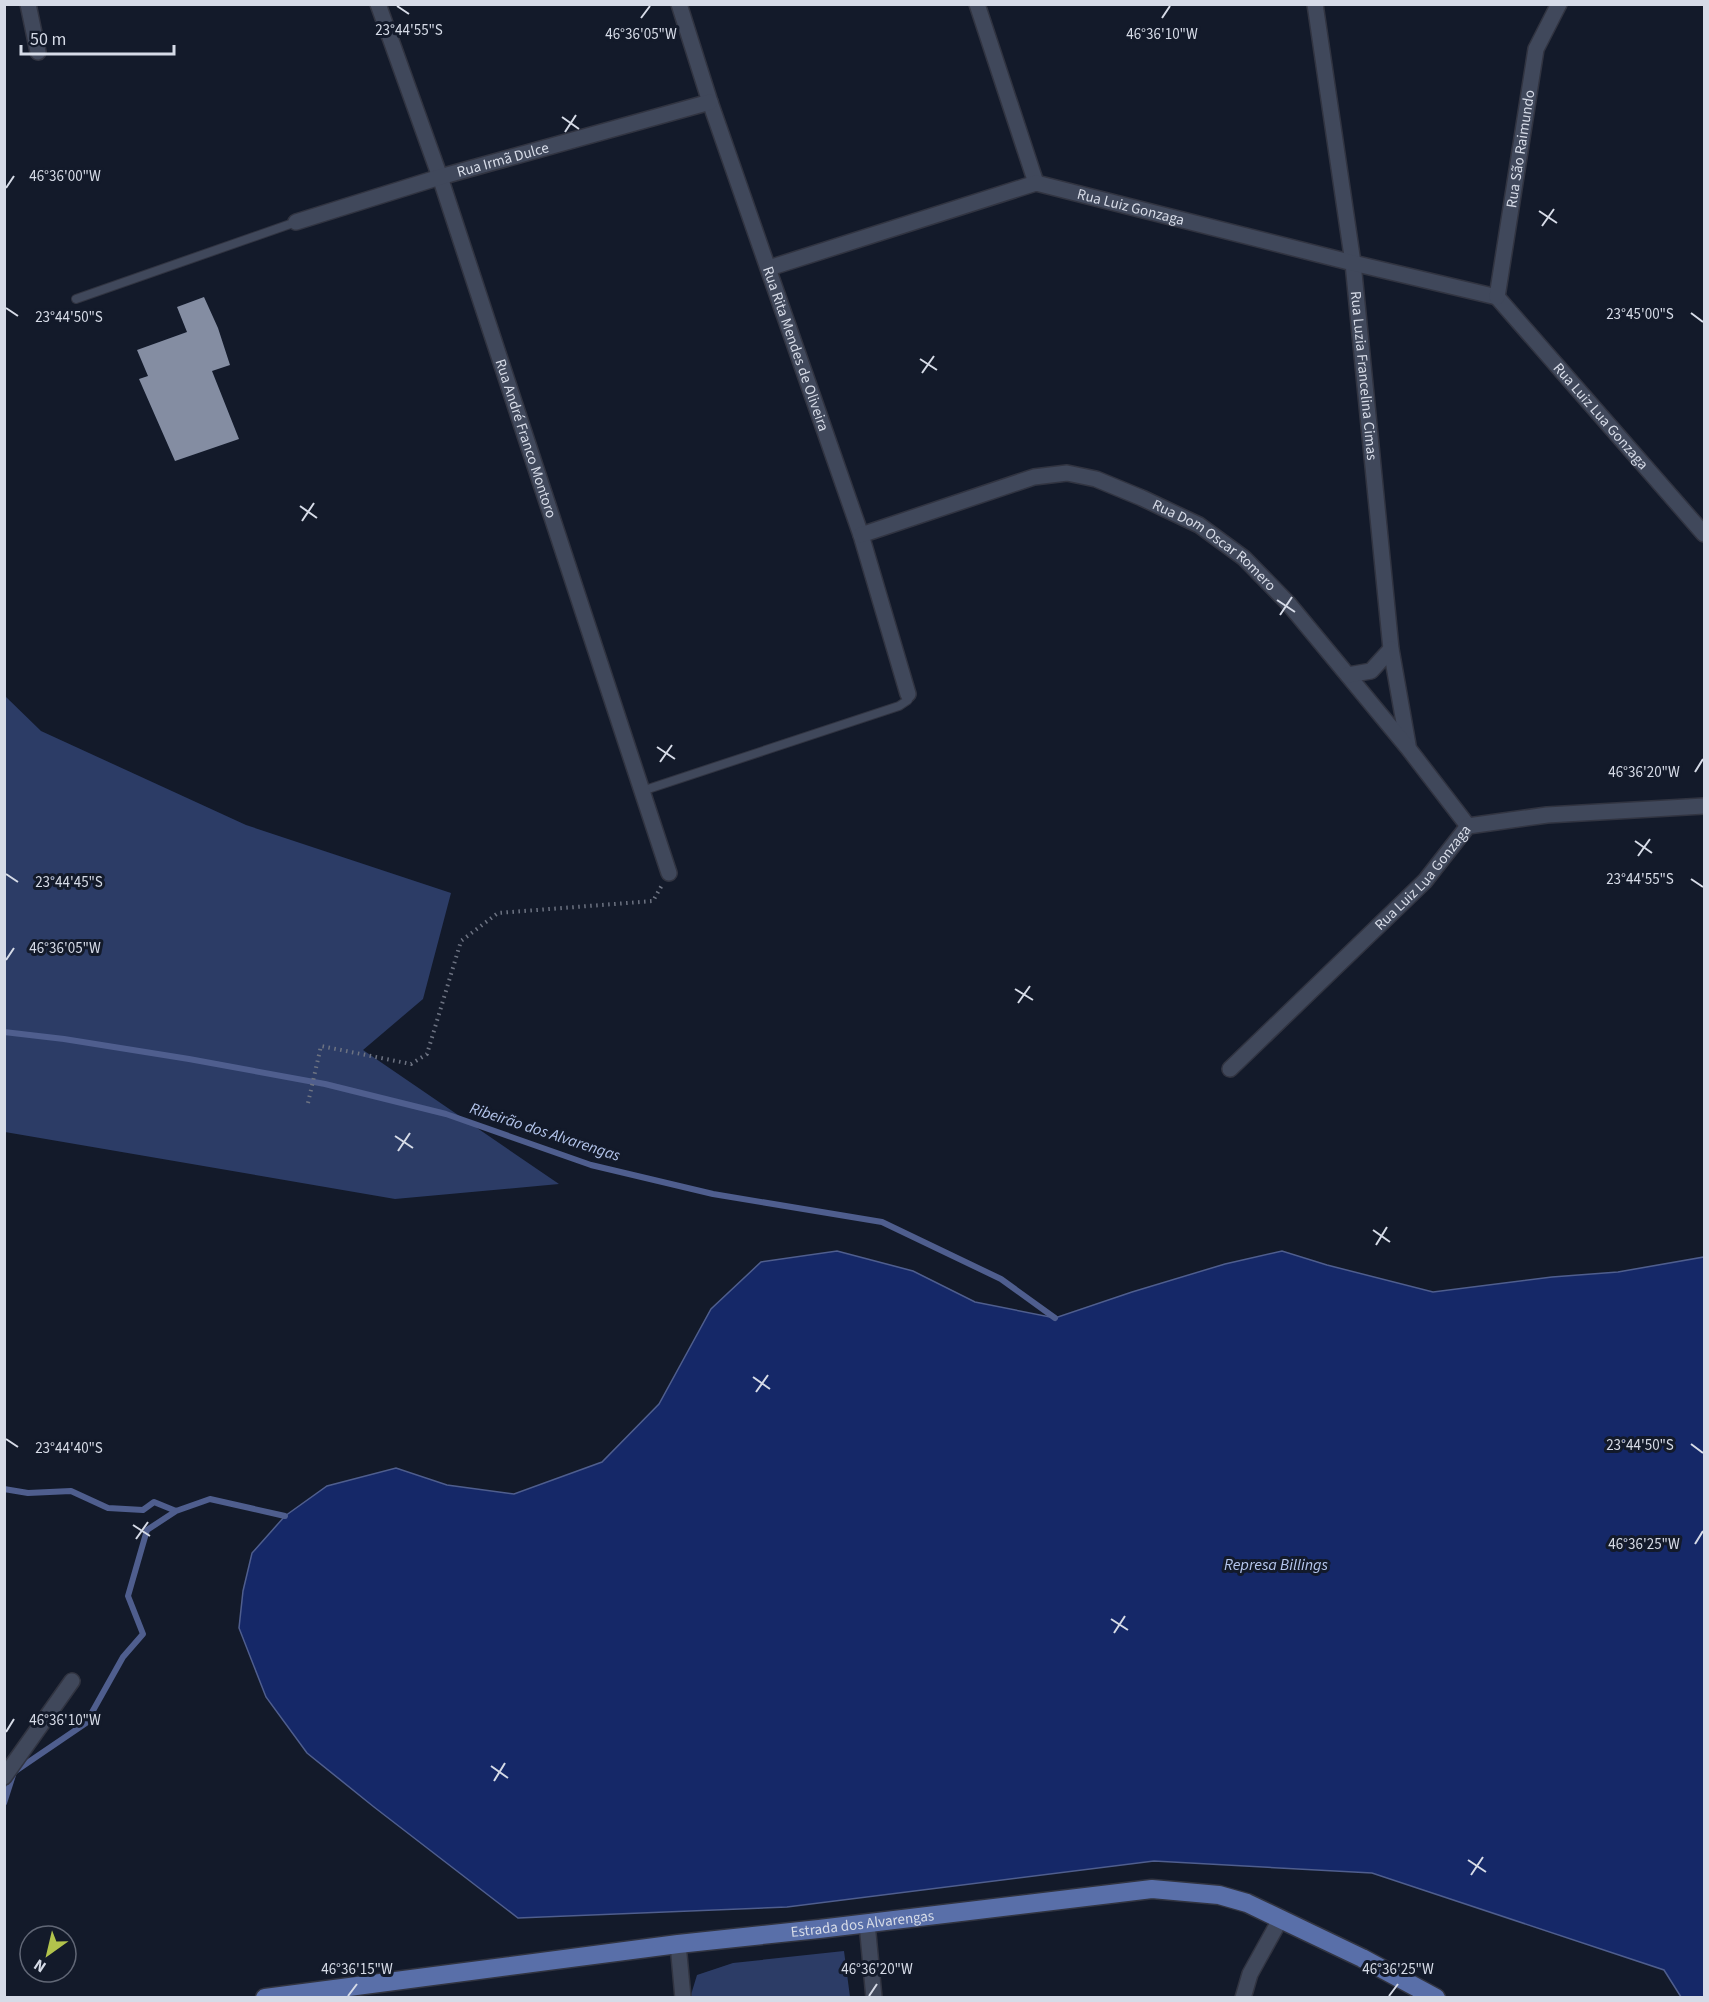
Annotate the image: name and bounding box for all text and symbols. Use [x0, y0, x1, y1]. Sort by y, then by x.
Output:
scale bar [21, 18, 174, 56]
text: 23°44'55"S [375, 20, 443, 41]
text: 46°36'05"W [605, 24, 677, 45]
text: 46°36'10"W [1126, 24, 1198, 45]
text: 50 m [30, 27, 66, 52]
street label: Rua São Raimundo [1501, 88, 1540, 209]
street label: Rua Irmã Dulce [454, 137, 551, 182]
text: 46°36'00"W [29, 166, 101, 187]
street label: Rua Luiz Gonzaga [1075, 183, 1187, 231]
street label: Rua Rita Mendes de Oliveira [758, 263, 834, 434]
street label: Rua Luzia Francelina Cimas [1345, 290, 1383, 461]
text: 23°45'00"S [1606, 304, 1674, 325]
text: 23°44'50"S [35, 307, 103, 328]
street label: Rua André Franco Montoro [490, 356, 562, 521]
street label: Rua Luiz Lua Gonzaga [1548, 358, 1653, 474]
street label: Rua Dom Oscar Romero [1149, 494, 1281, 596]
text: 46°36'20"W [1608, 762, 1680, 783]
street label: Rua Luiz Lua Gonzaga [1370, 820, 1476, 935]
text: 23°44'55"S [1606, 869, 1674, 890]
text: 23°44'45"S [35, 872, 103, 893]
text: 46°36'05"W [29, 938, 101, 959]
water label: Ribeirão dos Alvarengas [467, 1097, 624, 1167]
text: 23°44'50"S [1606, 1435, 1674, 1456]
text: 23°44'40"S [35, 1438, 103, 1459]
text: 46°36'25"W [1608, 1534, 1680, 1555]
water label: Represa Billings [1224, 1554, 1329, 1576]
text: 46°36'10"W [29, 1710, 101, 1731]
street label: Estrada dos Alvarengas [790, 1905, 935, 1942]
north arrow [18, 1924, 78, 1984]
text: N [30, 1954, 51, 1978]
text: 46°36'15"W [321, 1959, 393, 1980]
text: 46°36'20"W [841, 1959, 913, 1980]
text: 46°36'25"W [1362, 1959, 1434, 1980]

